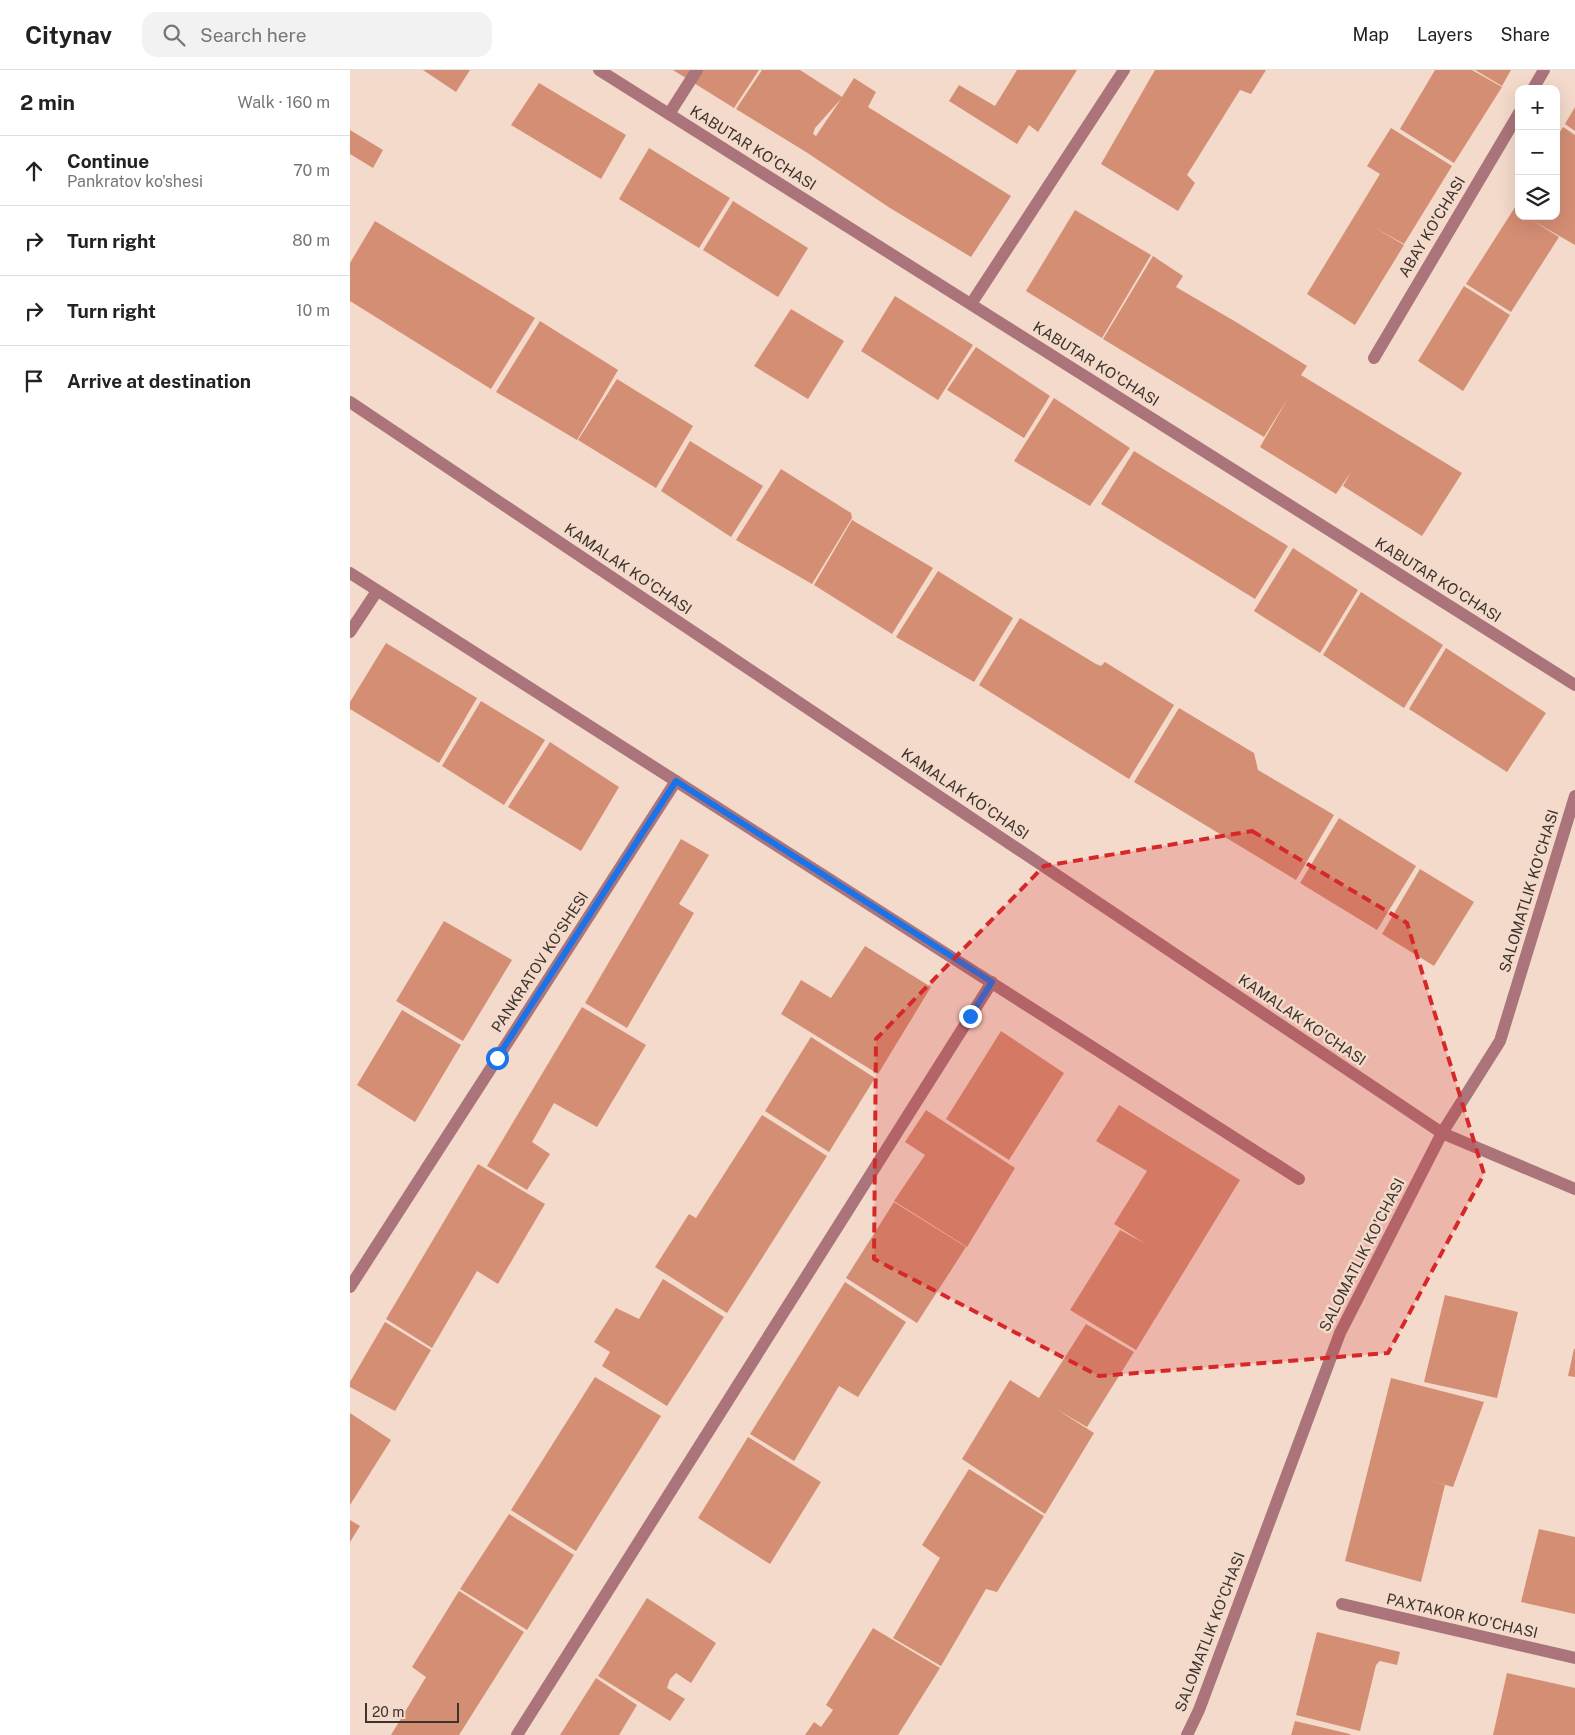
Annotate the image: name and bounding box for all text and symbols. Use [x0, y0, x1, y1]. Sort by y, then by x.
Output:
search box [142, 12, 492, 57]
text: Citynav [25, 21, 112, 49]
icon: search [160, 21, 188, 49]
text: Search here [200, 24, 307, 46]
text: Map [1353, 24, 1389, 45]
text: Layers [1417, 24, 1473, 45]
text: Share [1501, 24, 1550, 45]
map controls [1515, 85, 1560, 220]
button: + [1515, 85, 1560, 130]
text: 2 min [20, 90, 75, 115]
text: Walk · 160 m [238, 93, 330, 112]
street label: KABUTAR KO'CHASI [687, 102, 819, 193]
button: − [1515, 130, 1560, 175]
text: Continue [67, 150, 149, 172]
icon: ahead [20, 157, 48, 185]
text: 70 m [293, 161, 330, 180]
text: Pankratov ko'shesi [67, 172, 203, 191]
street label: ABAY KO'CHASI [1395, 173, 1468, 280]
button: layers [1515, 175, 1560, 220]
icon: right [20, 227, 48, 255]
text: Turn right [67, 230, 156, 252]
text: 80 m [292, 231, 330, 250]
icon: right [20, 297, 48, 325]
text: Turn right [67, 300, 156, 322]
text: 10 m [296, 301, 330, 320]
street label: KABUTAR KO'CHASI [1030, 318, 1162, 409]
icon: arrive [20, 367, 48, 395]
text: Arrive at destination [67, 370, 251, 392]
street label: KAMALAK KO'CHASI [561, 520, 695, 618]
street label: KABUTAR KO'CHASI [1372, 534, 1504, 625]
street label: KAMALAK KO'CHASI [898, 745, 1032, 843]
street label: SALOMATLIK KO'CHASI [1496, 807, 1561, 974]
street label: PANKRATOV KO'SHESI [488, 888, 591, 1035]
street label: KAMALAK KO'CHASI [1235, 971, 1369, 1069]
route end [959, 1005, 982, 1028]
route start [486, 1047, 509, 1070]
street label: SALOMATLIK KO'CHASI [1315, 1175, 1408, 1334]
street label: SALOMATLIK KO'CHASI [1171, 1550, 1248, 1714]
street label: PAXTAKOR KO'CHASI [1385, 1590, 1539, 1641]
scale bar [365, 1700, 459, 1723]
text: 20 m [372, 1704, 404, 1720]

